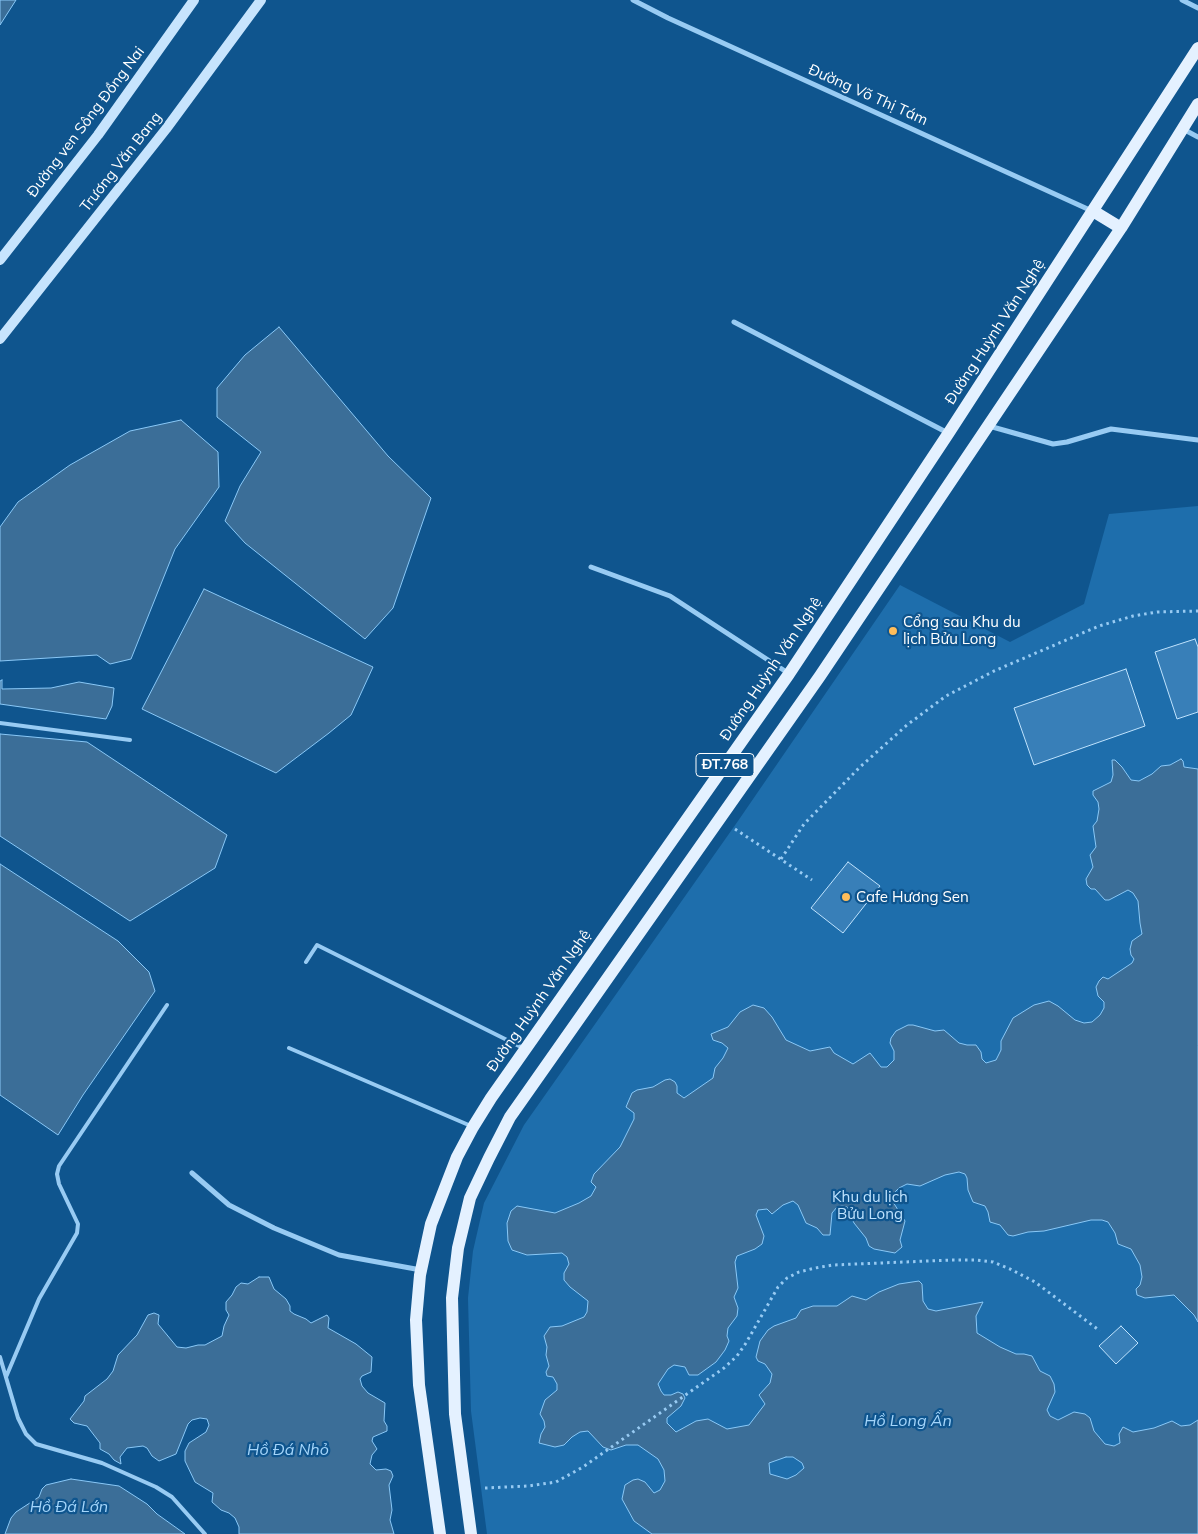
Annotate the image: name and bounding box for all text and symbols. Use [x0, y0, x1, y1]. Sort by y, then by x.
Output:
street label: Đường ven Sông Đồng Nai [23, 43, 149, 201]
street label: Đường Võ Thị Tám [806, 61, 930, 129]
street label: Trương Văn Bang [76, 109, 166, 215]
street label: Đường Huỳnh Văn Nghệ [941, 256, 1049, 408]
street label: Đường Huỳnh Văn Nghệ [716, 594, 826, 744]
place label: Cổng sau Khu du lịch Bửu Long [903, 613, 1021, 648]
marker: Cổng sau Khu du lịch Bửu Long [887, 625, 899, 637]
road number: ĐT.768 [696, 754, 754, 776]
place label: Cafe Hương Sen [856, 888, 969, 906]
marker: Cafe Hương Sen [840, 891, 852, 903]
street label: Đường Huỳnh Văn Nghệ [483, 927, 595, 1075]
park label: Khu du lịch Bửu Long [832, 1188, 908, 1223]
water label: Hồ Long Ẩn [864, 1411, 952, 1431]
water label: Hồ Đá Nhỏ [247, 1440, 329, 1460]
water label: Hồ Đá Lớn [30, 1497, 108, 1517]

